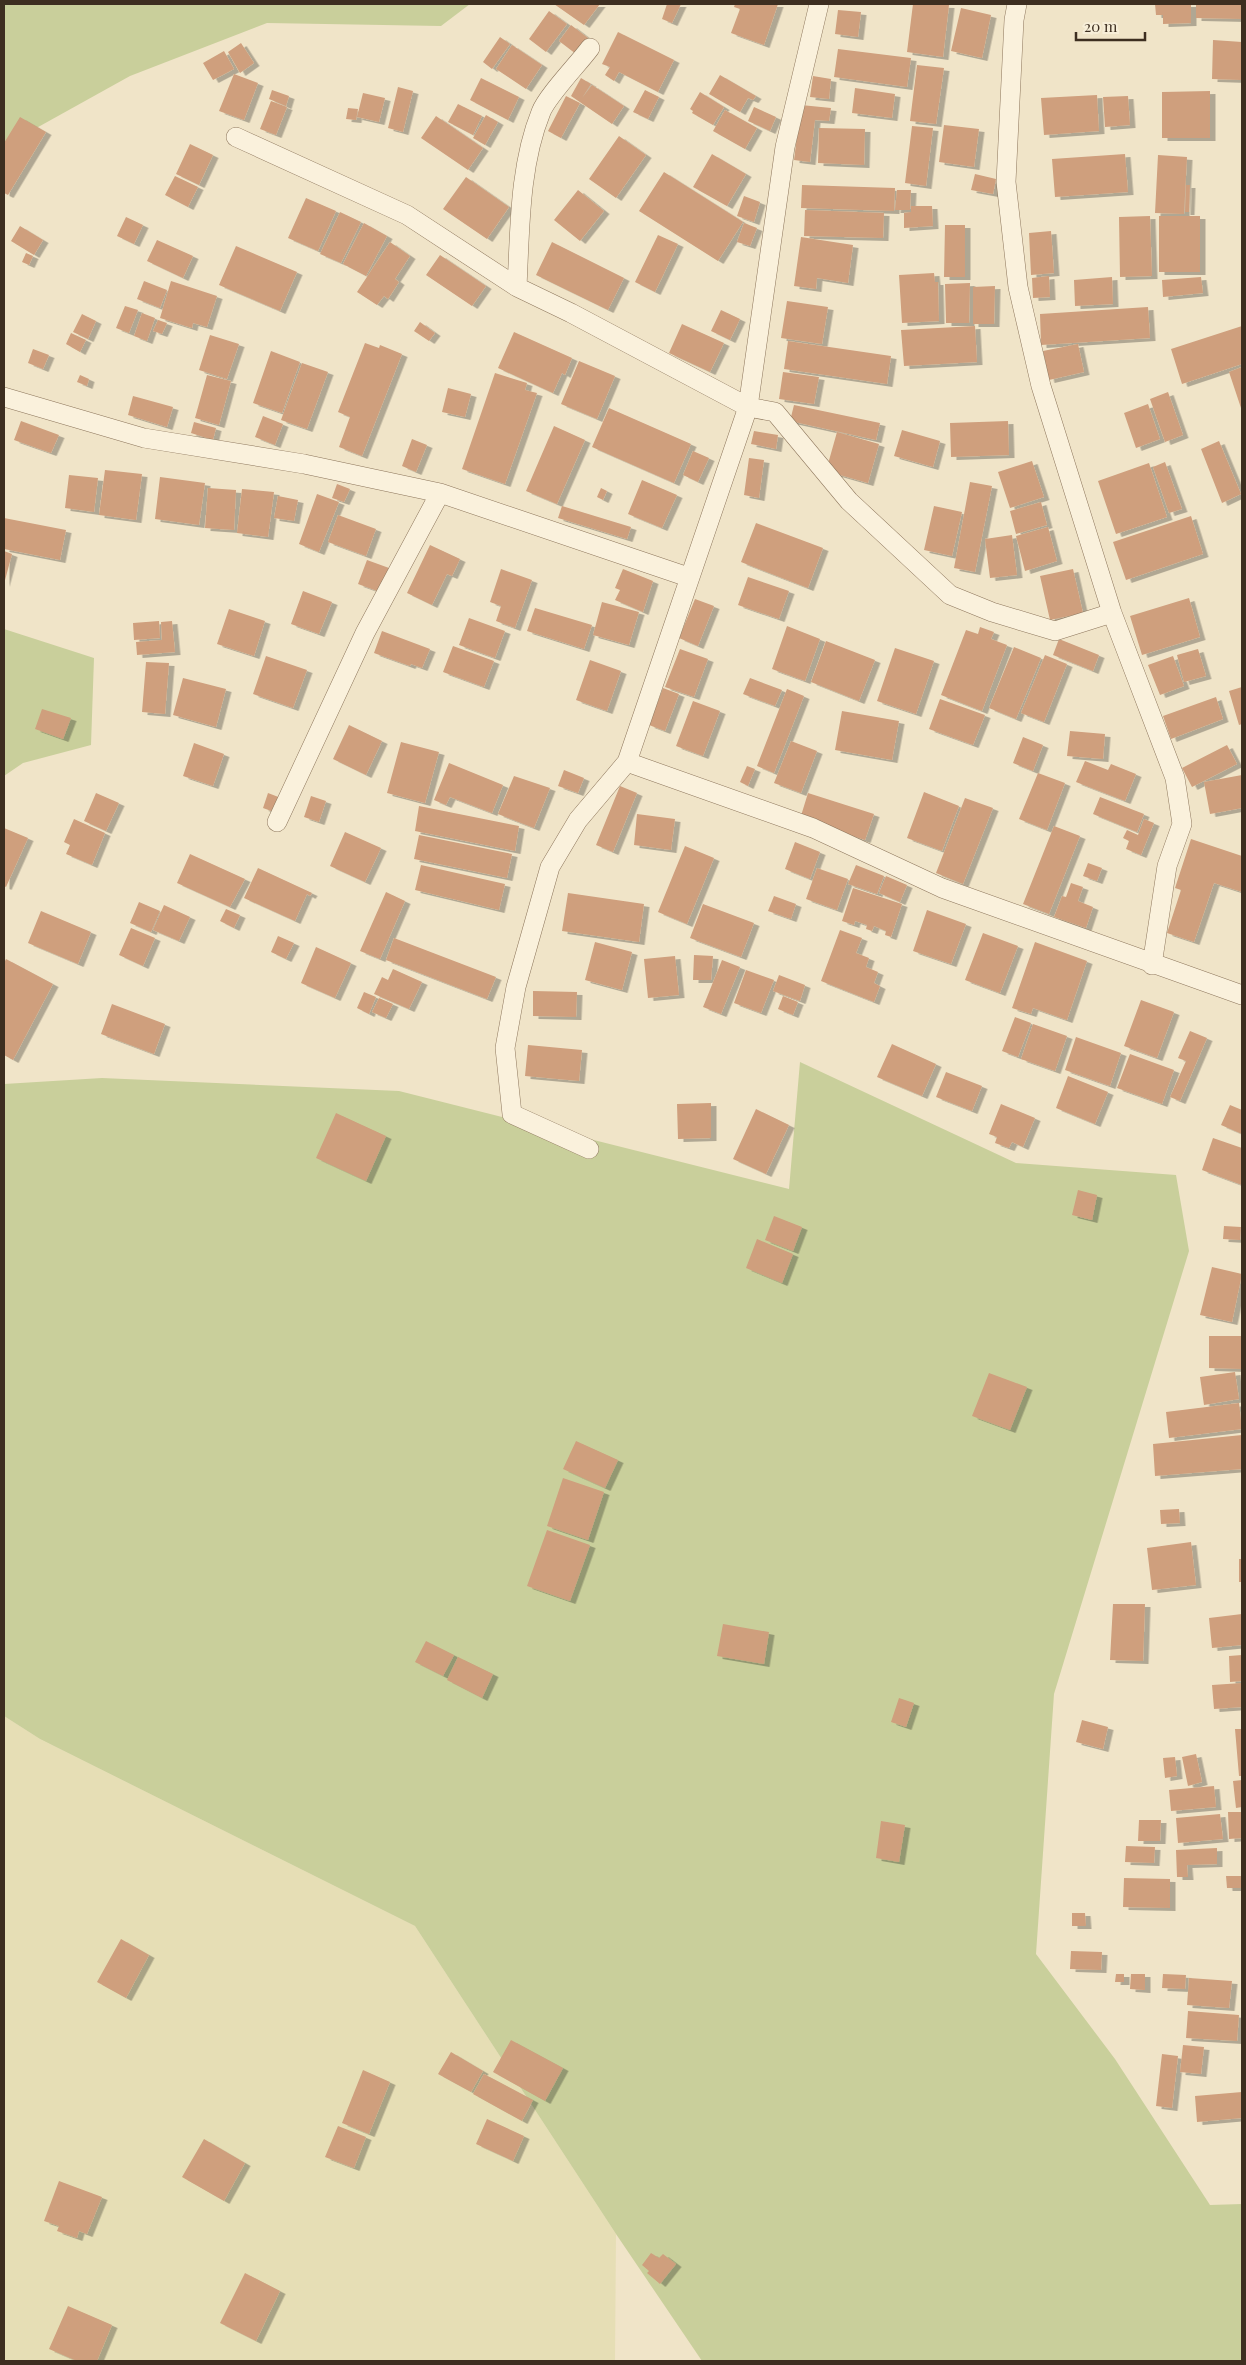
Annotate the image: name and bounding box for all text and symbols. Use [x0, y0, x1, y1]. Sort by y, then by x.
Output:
scale bar [1076, 10, 1145, 42]
text: 20 m [1084, 16, 1118, 36]

